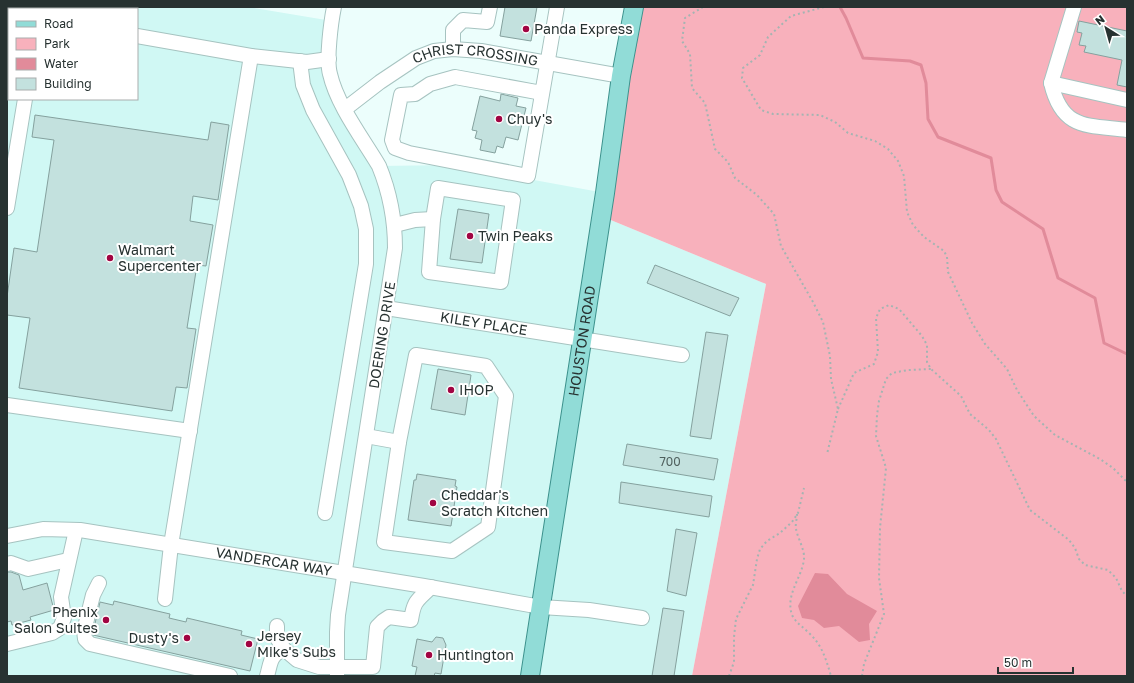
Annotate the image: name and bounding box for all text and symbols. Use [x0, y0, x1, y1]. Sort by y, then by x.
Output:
legend [8, 8, 138, 100]
north arrow [1086, 8, 1126, 48]
text: N [1092, 12, 1107, 27]
text: Road [44, 16, 73, 31]
place label: Panda Express [534, 20, 633, 37]
marker: Panda Express [521, 24, 531, 34]
text: Park [44, 36, 70, 51]
street label: CHRIST CROSSING [410, 40, 540, 69]
text: Water [44, 56, 78, 71]
text: Building [44, 76, 92, 91]
place label: Chuy's [507, 110, 553, 127]
marker: Chuy's [494, 114, 504, 124]
place label: Twin Peaks [478, 227, 553, 244]
marker: Twin Peaks [465, 231, 475, 241]
place label: Walmart Supercenter [118, 241, 201, 274]
marker: Walmart Supercenter [105, 253, 115, 263]
street label: DOERING DRIVE [365, 280, 398, 390]
street label: HOUSTON ROAD [565, 284, 599, 397]
street label: KILEY PLACE [439, 308, 529, 338]
place label: IHOP [459, 381, 494, 398]
marker: IHOP [446, 385, 456, 395]
house number: 700 [659, 454, 681, 469]
place label: Cheddar's Scratch Kitchen [441, 486, 548, 519]
marker: Cheddar's Scratch Kitchen [428, 498, 438, 508]
street label: VANDERCAR WAY [215, 543, 333, 579]
place label: Phenix Salon Suites [14, 603, 98, 636]
marker: Phenix Salon Suites [101, 615, 111, 625]
place label: Jersey Mike's Subs [257, 627, 336, 660]
place label: Dusty's [129, 629, 179, 646]
marker: Dusty's [182, 633, 192, 643]
marker: Jersey Mike's Subs [244, 639, 254, 649]
place label: Huntington [437, 646, 514, 663]
scale bar [998, 649, 1073, 675]
marker: Huntington [424, 650, 434, 660]
text: 50 m [1004, 655, 1032, 670]

